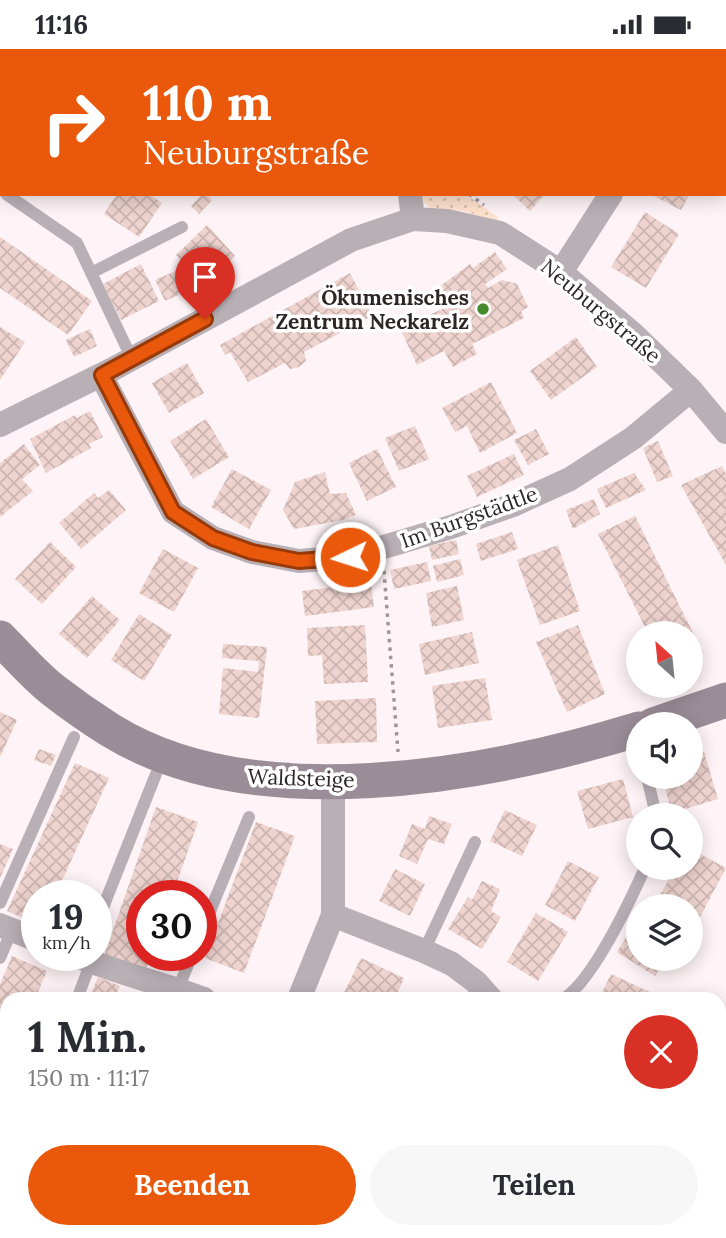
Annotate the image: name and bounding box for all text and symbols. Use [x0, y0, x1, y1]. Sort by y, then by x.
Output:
text: 11:16 [35, 8, 88, 41]
text: 110 m [143, 71, 272, 133]
icon: right [28, 77, 119, 168]
text: Neuburgstraße [143, 132, 369, 173]
pin [175, 247, 235, 319]
street label: Neuburgstraße [535, 253, 667, 369]
icon: arrive [186, 258, 224, 296]
place label: Ökumenisches Zentrum Neckarelz [275, 284, 469, 335]
marker: Ökumenisches Zentrum Neckarelz [475, 301, 491, 317]
street label: Im Burgstädtle [397, 480, 541, 554]
position arrow [313, 520, 387, 594]
north arrow [626, 621, 704, 698]
map controls [626, 621, 703, 971]
button: sound [626, 712, 703, 789]
street label: Waldsteige [247, 763, 355, 793]
button: search [626, 803, 703, 880]
speed limit sign: 30 [126, 880, 217, 971]
text: 19 [49, 894, 84, 939]
button: layers [626, 894, 703, 971]
text: km/h [42, 931, 91, 954]
text: 1 Min. [28, 1010, 147, 1064]
button: close [624, 1015, 698, 1089]
text: 150 m · 11:17 [28, 1063, 149, 1092]
button: Beenden [28, 1145, 356, 1225]
button: Teilen [370, 1145, 698, 1225]

